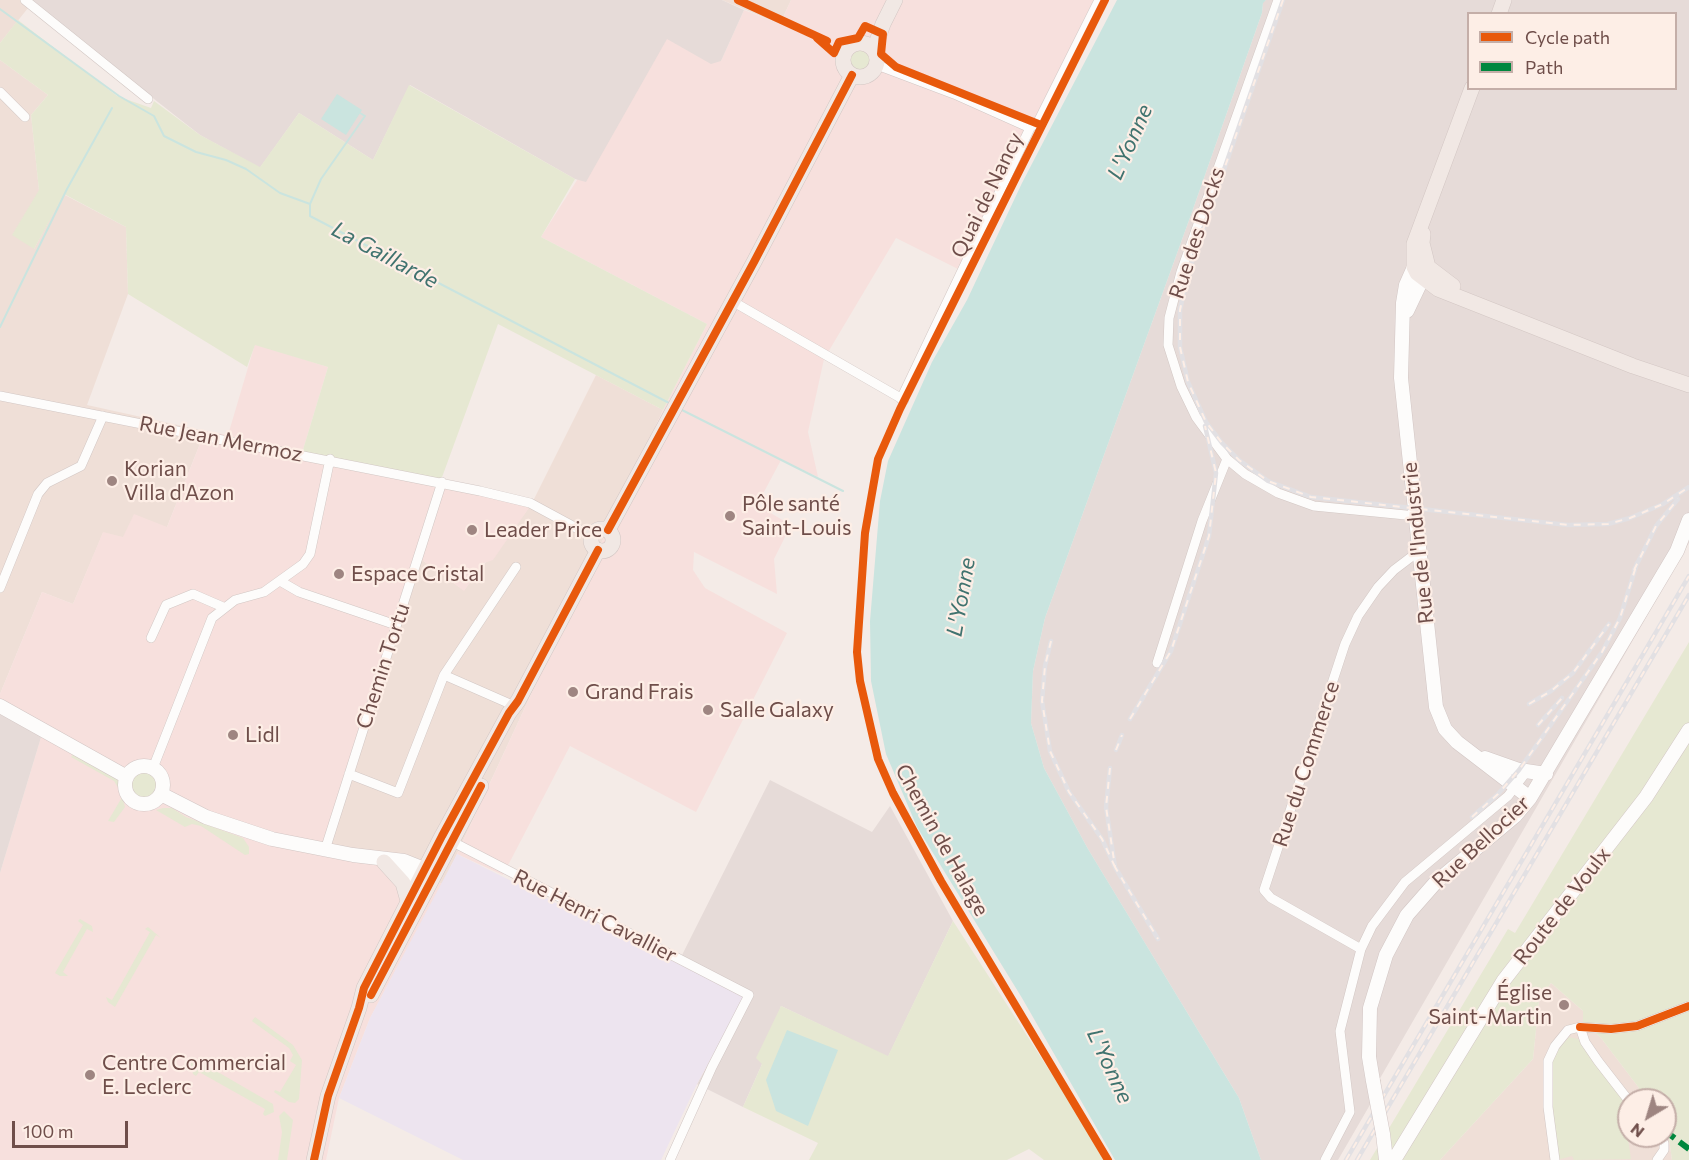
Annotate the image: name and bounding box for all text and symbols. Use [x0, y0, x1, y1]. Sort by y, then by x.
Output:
legend [1467, 12, 1677, 90]
text: Cycle path [1525, 26, 1610, 48]
text: Path [1525, 56, 1563, 78]
water label: L'Yonne [1102, 100, 1158, 184]
street label: Quai de Nancy [946, 128, 1028, 262]
street label: Rue des Docks [1164, 164, 1230, 302]
water label: La Gaillarde [327, 216, 443, 294]
street label: Rue Jean Mermoz [137, 411, 305, 467]
place label: Korian Villa d'Azon [124, 456, 234, 506]
street label: Rue de l'Industrie [1397, 461, 1439, 625]
marker: Korian Villa d'Azon [105, 474, 119, 488]
place label: Pôle santé Saint-Louis [742, 491, 851, 541]
marker: Pôle santé Saint-Louis [723, 509, 737, 523]
place label: Leader Price [484, 517, 602, 543]
marker: Leader Price [465, 523, 479, 537]
water label: L'Yonne [941, 556, 981, 638]
place label: Espace Cristal [351, 561, 484, 587]
marker: Espace Cristal [332, 567, 346, 581]
street label: Chemin Tortu [351, 600, 415, 732]
street label: Rue du Commerce [1267, 678, 1345, 850]
place label: Grand Frais [585, 679, 694, 705]
marker: Grand Frais [566, 685, 580, 699]
place label: Salle Galaxy [720, 697, 834, 723]
marker: Salle Galaxy [701, 703, 715, 717]
place label: Lidl [245, 722, 280, 748]
marker: Lidl [226, 728, 240, 742]
street label: Chemin de Halage [890, 760, 994, 920]
street label: Rue Bellocier [1427, 791, 1535, 893]
street label: Route de Voulx [1508, 842, 1616, 970]
street label: Rue Henri Cavallier [509, 864, 681, 968]
place label: Église Saint-Martin [1429, 980, 1552, 1030]
marker: Église Saint-Martin [1557, 998, 1571, 1012]
water label: L'Yonne [1081, 1024, 1139, 1108]
place label: Centre Commercial E. Leclerc [102, 1050, 286, 1100]
marker: Centre Commercial E. Leclerc [83, 1068, 97, 1082]
north arrow [1617, 1088, 1677, 1148]
scale bar [15, 1109, 130, 1147]
text: 100 m [23, 1120, 73, 1142]
text: N [1626, 1120, 1647, 1142]

